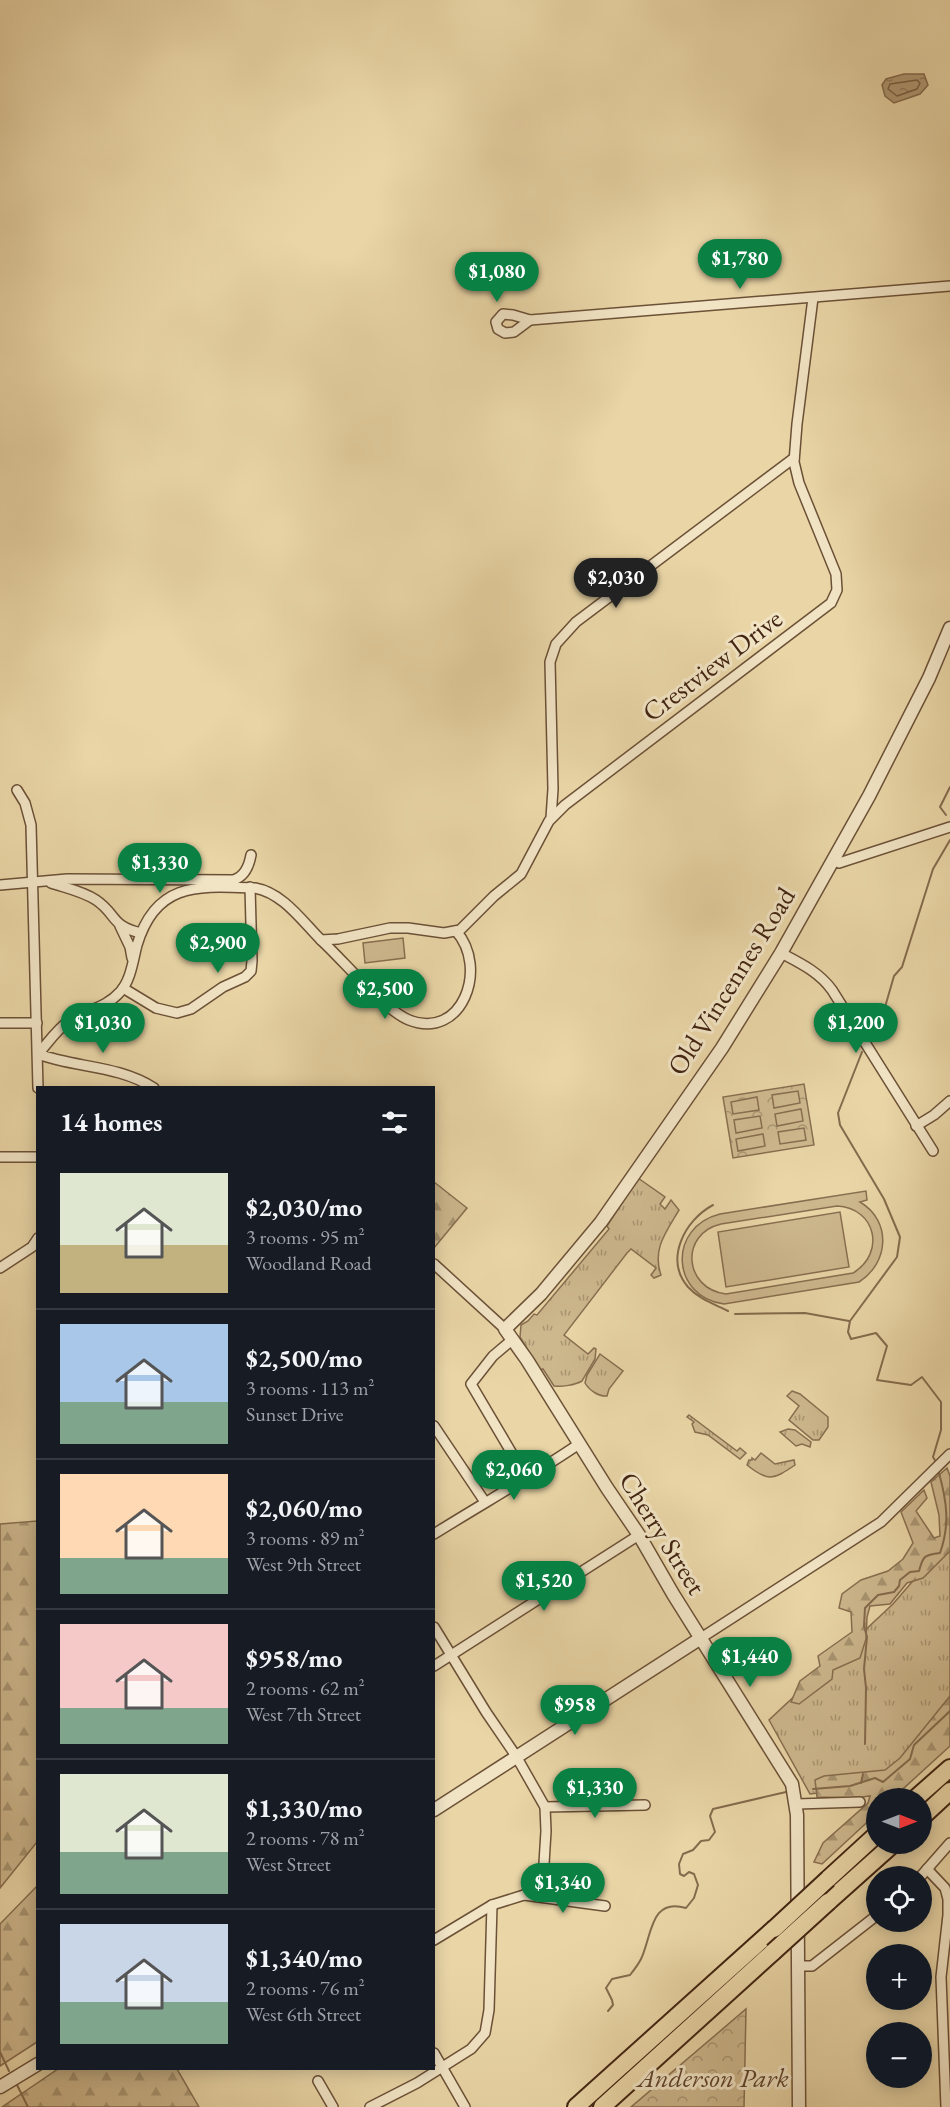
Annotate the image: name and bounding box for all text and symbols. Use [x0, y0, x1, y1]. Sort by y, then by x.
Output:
pin: $1,780 [691, 239, 789, 290]
text: $1,780 [712, 245, 768, 271]
pin: $1,080 [448, 252, 546, 303]
text: $1,080 [469, 258, 525, 284]
pin: $2,030 [567, 558, 665, 609]
text: $2,030 [588, 564, 644, 590]
street label: Crestview Drive [635, 601, 789, 729]
pin: $1,330 [111, 843, 209, 894]
text: $1,330 [132, 849, 188, 875]
street label: Old Vincennes Road [659, 880, 803, 1082]
pin: $2,900 [169, 923, 267, 974]
text: $2,900 [190, 929, 246, 955]
pin: $2,500 [336, 969, 434, 1020]
text: $2,500 [357, 975, 413, 1001]
pin: $1,030 [54, 1003, 152, 1054]
pin: $1,200 [807, 1003, 905, 1054]
text: $1,030 [75, 1009, 131, 1035]
text: $1,200 [828, 1009, 884, 1035]
text: 14 homes [60, 1105, 162, 1139]
icon: filters [378, 1106, 411, 1139]
text: $2,030/mo [246, 1190, 362, 1224]
icon: home [108, 1197, 180, 1269]
text: 3 rooms · 95 m² [246, 1224, 365, 1250]
text: Woodland Road [246, 1250, 372, 1276]
text: $2,500/mo [246, 1341, 362, 1375]
icon: home [108, 1348, 180, 1420]
text: 3 rooms · 113 m² [246, 1375, 374, 1401]
text: Sunset Drive [246, 1401, 344, 1427]
pin: $2,060 [465, 1450, 563, 1501]
text: $2,060 [486, 1456, 542, 1482]
street label: Cherry Street [612, 1465, 715, 1601]
text: $2,060/mo [246, 1491, 362, 1525]
icon: home [108, 1498, 180, 1570]
text: 3 rooms · 89 m² [246, 1525, 365, 1551]
text: West 9th Street [246, 1551, 361, 1577]
pin: $1,520 [495, 1561, 593, 1612]
text: $1,520 [516, 1567, 572, 1593]
pin: $1,440 [701, 1637, 799, 1688]
text: $958/mo [246, 1641, 342, 1675]
text: $1,440 [722, 1643, 778, 1669]
icon: home [108, 1648, 180, 1720]
text: 2 rooms · 62 m² [246, 1675, 365, 1701]
pin: $958 [539, 1685, 611, 1736]
text: $958 [555, 1691, 595, 1717]
text: West 7th Street [246, 1701, 361, 1727]
pin: $1,330 [546, 1768, 644, 1819]
text: $1,330 [567, 1774, 623, 1800]
north arrow [866, 1788, 932, 1854]
map controls [866, 1788, 932, 2088]
text: $1,330/mo [246, 1791, 362, 1825]
icon: home [108, 1798, 180, 1870]
text: 2 rooms · 78 m² [246, 1825, 365, 1851]
text: West Street [246, 1851, 331, 1877]
pin: $1,340 [514, 1863, 612, 1914]
button: locate [866, 1866, 932, 1932]
text: $1,340 [535, 1869, 591, 1895]
text: $1,340/mo [246, 1941, 362, 1975]
button: + [866, 1944, 932, 2010]
icon: home [108, 1948, 180, 2020]
text: 2 rooms · 76 m² [246, 1975, 365, 2001]
text: West 6th Street [246, 2001, 361, 2027]
button: − [866, 2022, 932, 2088]
park label: Anderson Park [635, 2060, 789, 2095]

